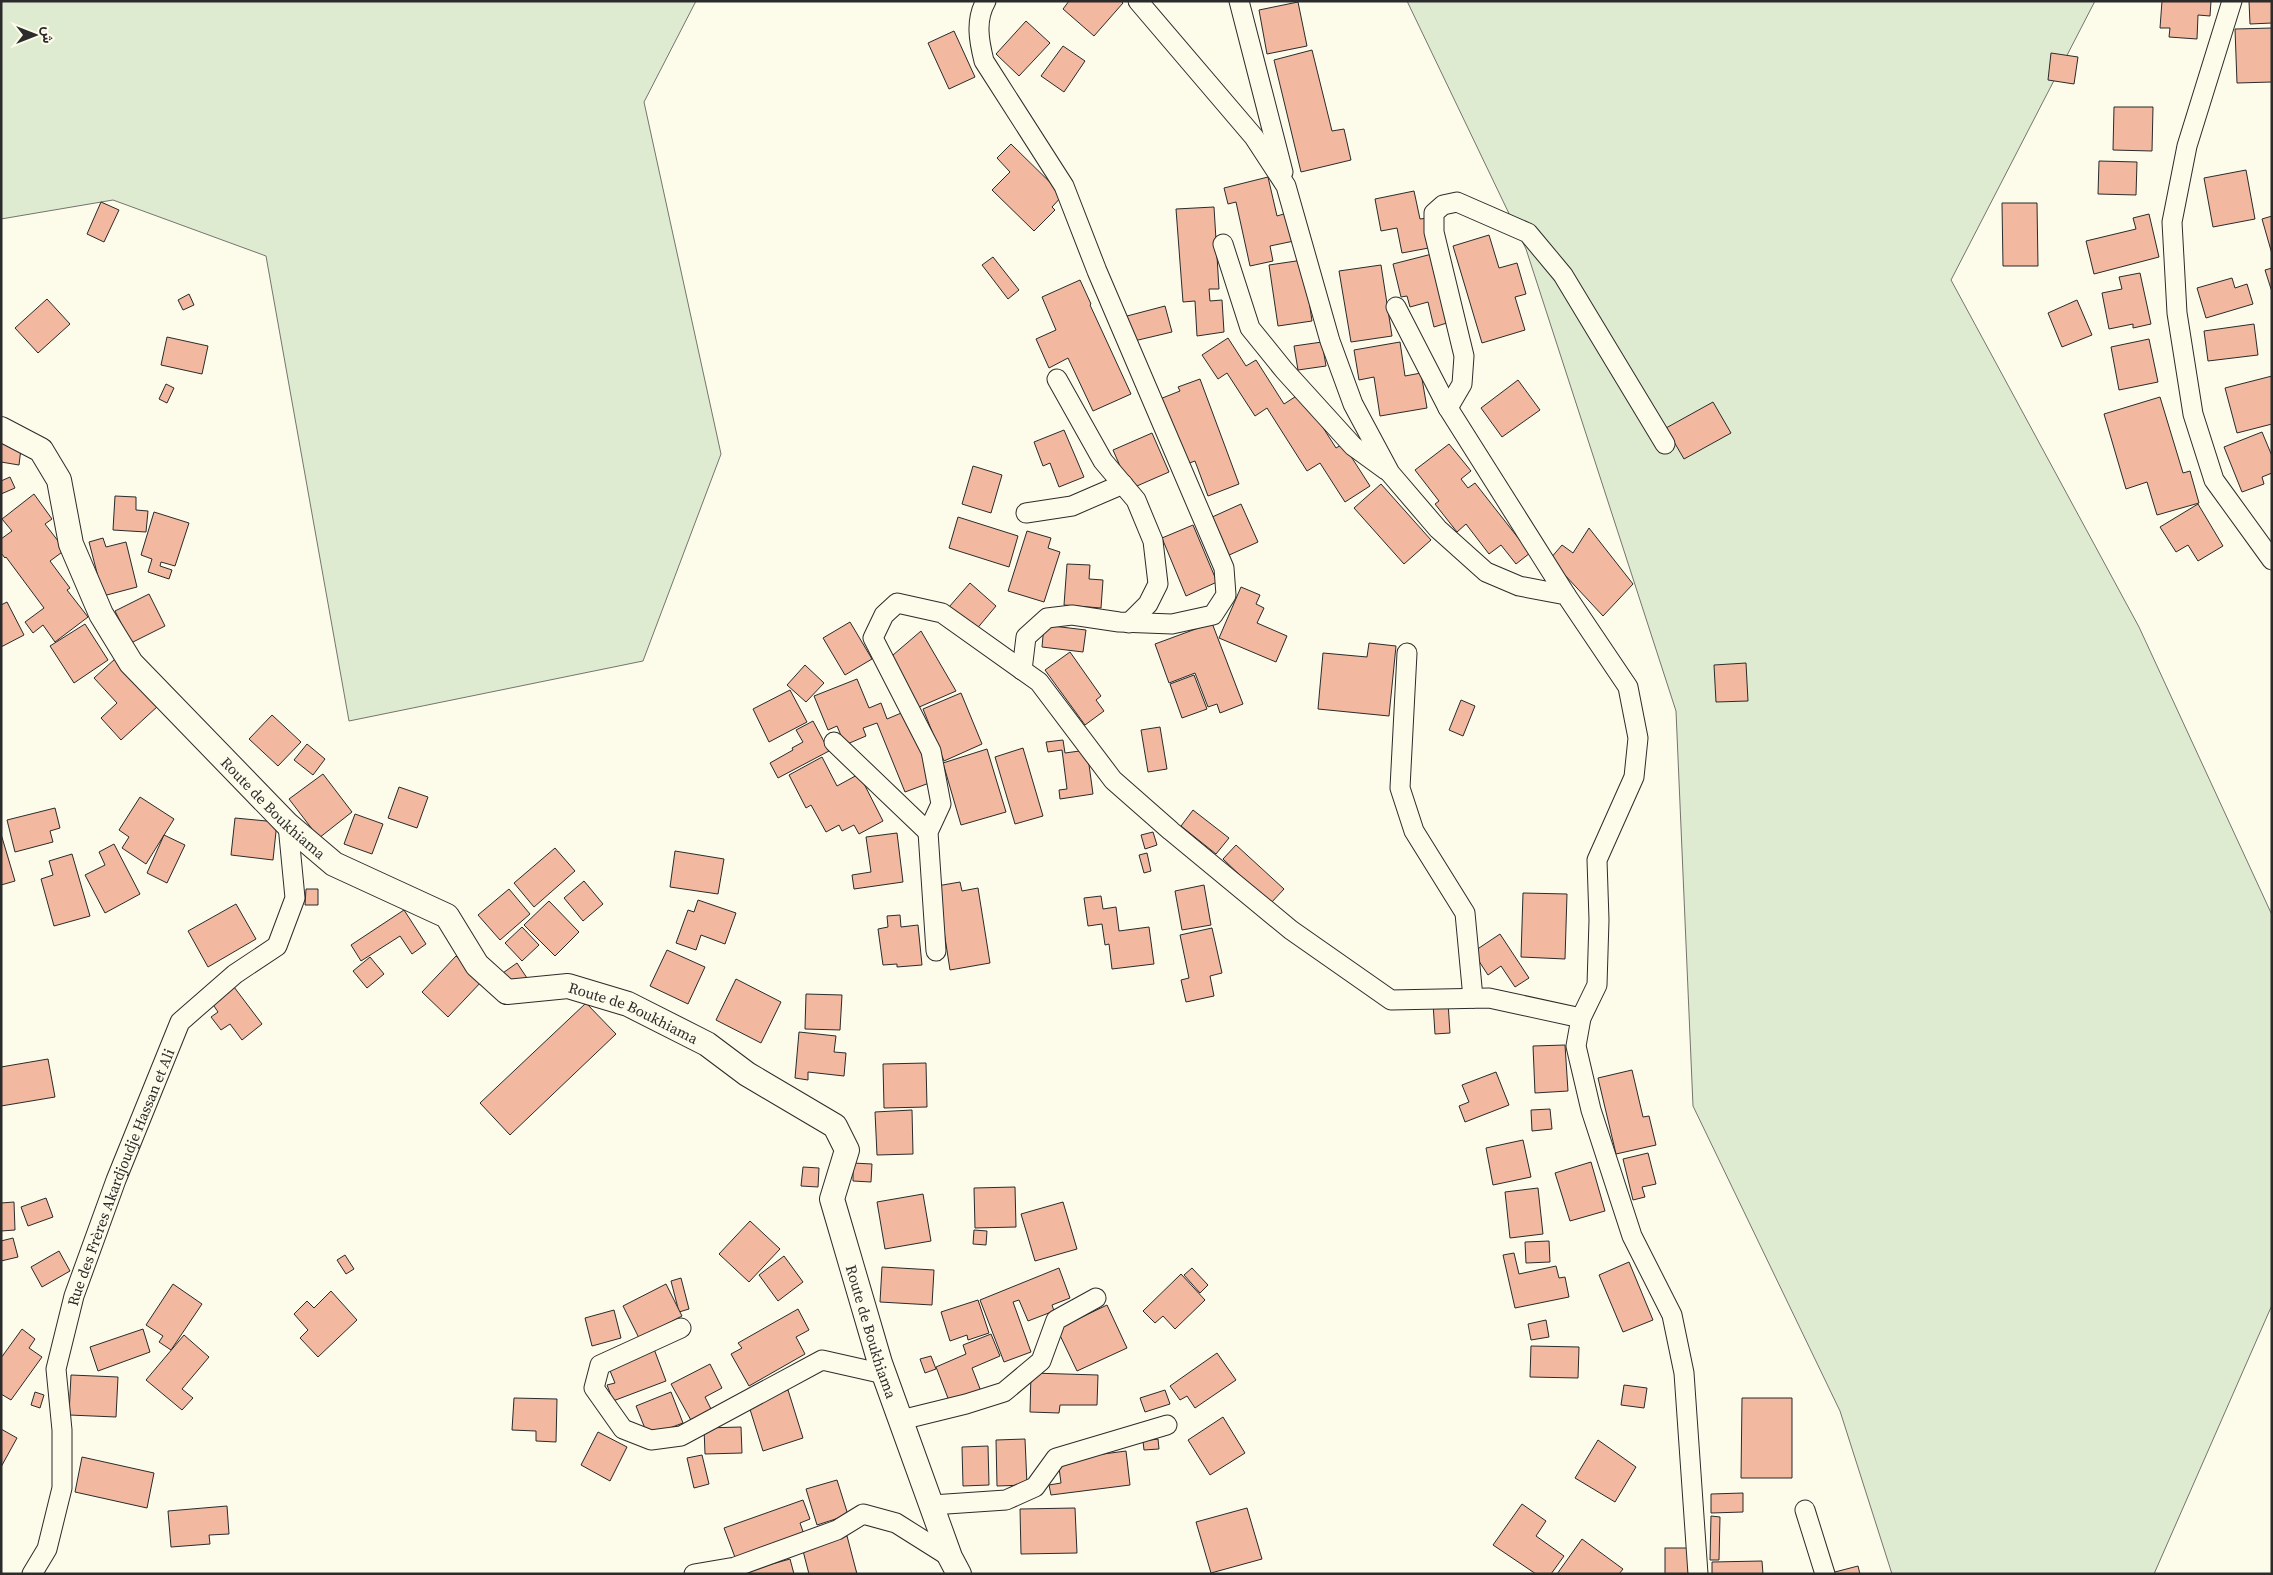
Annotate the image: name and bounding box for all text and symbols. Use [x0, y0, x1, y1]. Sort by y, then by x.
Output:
north arrow [10, 10, 60, 60]
text: ش [38, 27, 58, 44]
street label: Route de Boukhiama [216, 752, 331, 864]
street label: Route de Boukhiama [566, 976, 702, 1049]
street label: Rue des Frères Akardjoudje Hassan et Ali [62, 1045, 179, 1308]
street label: Route de Boukhiama [841, 1262, 902, 1402]

